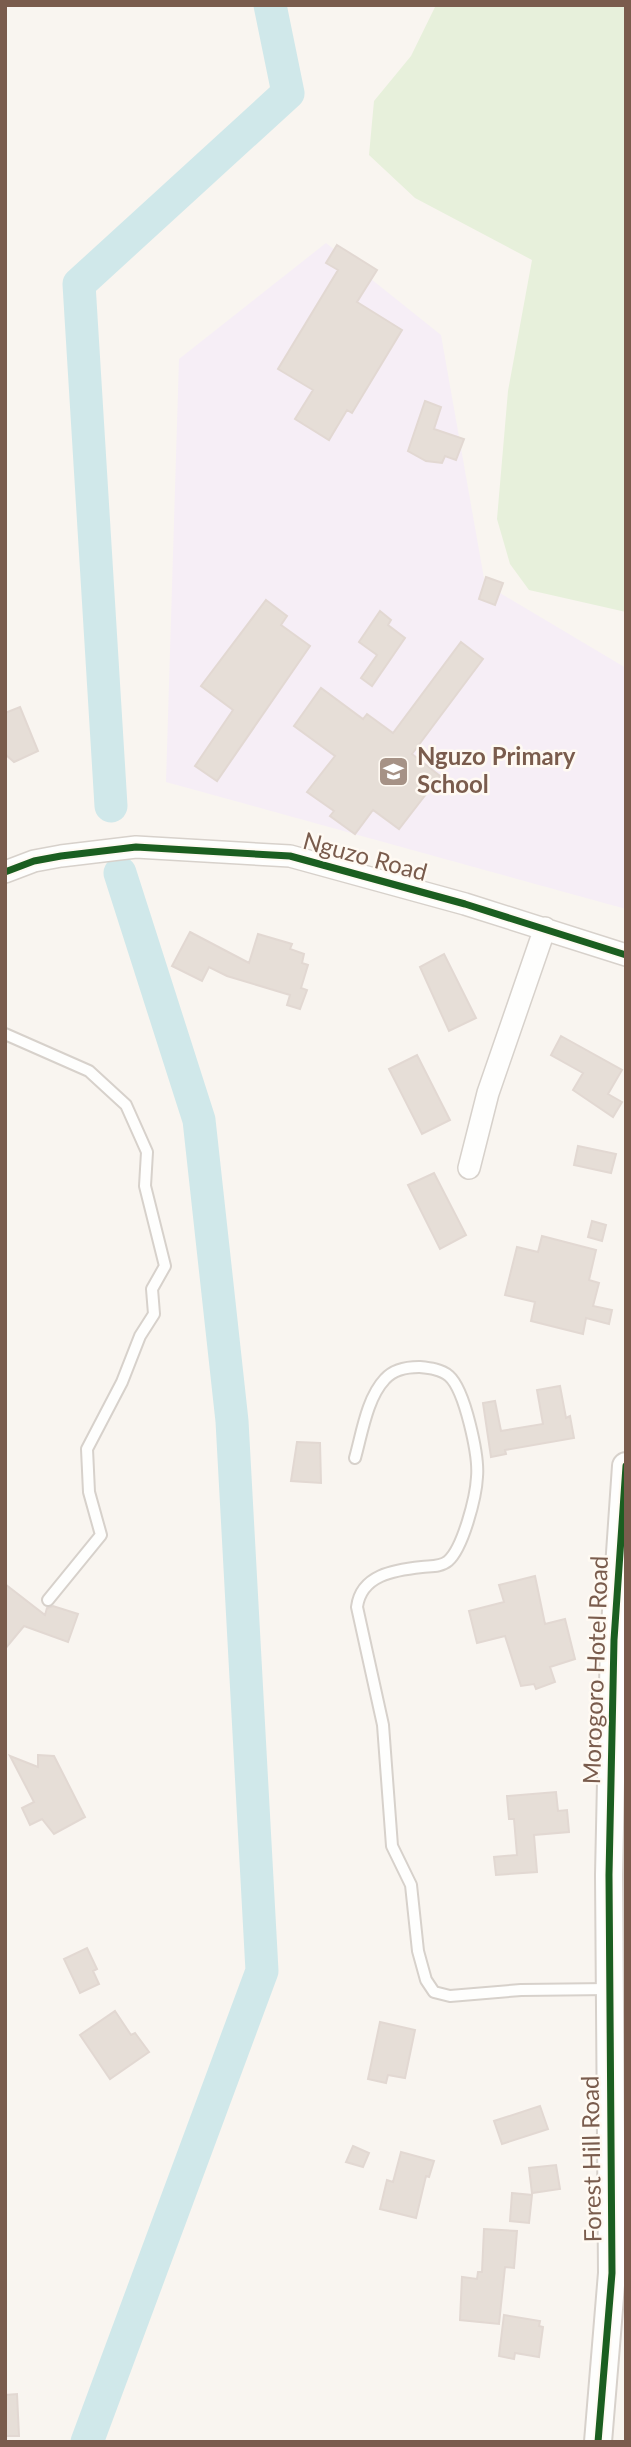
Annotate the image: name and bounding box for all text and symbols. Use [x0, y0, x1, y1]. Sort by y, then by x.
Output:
place label: Nguzo Primary School [417, 741, 576, 798]
school or university icon: Nguzo Primary School [377, 754, 411, 788]
street label: Nguzo Road [300, 825, 431, 886]
street label: Morogoro Hotel Road [576, 1555, 613, 1785]
street label: Forest Hill Road [575, 2075, 606, 2243]

